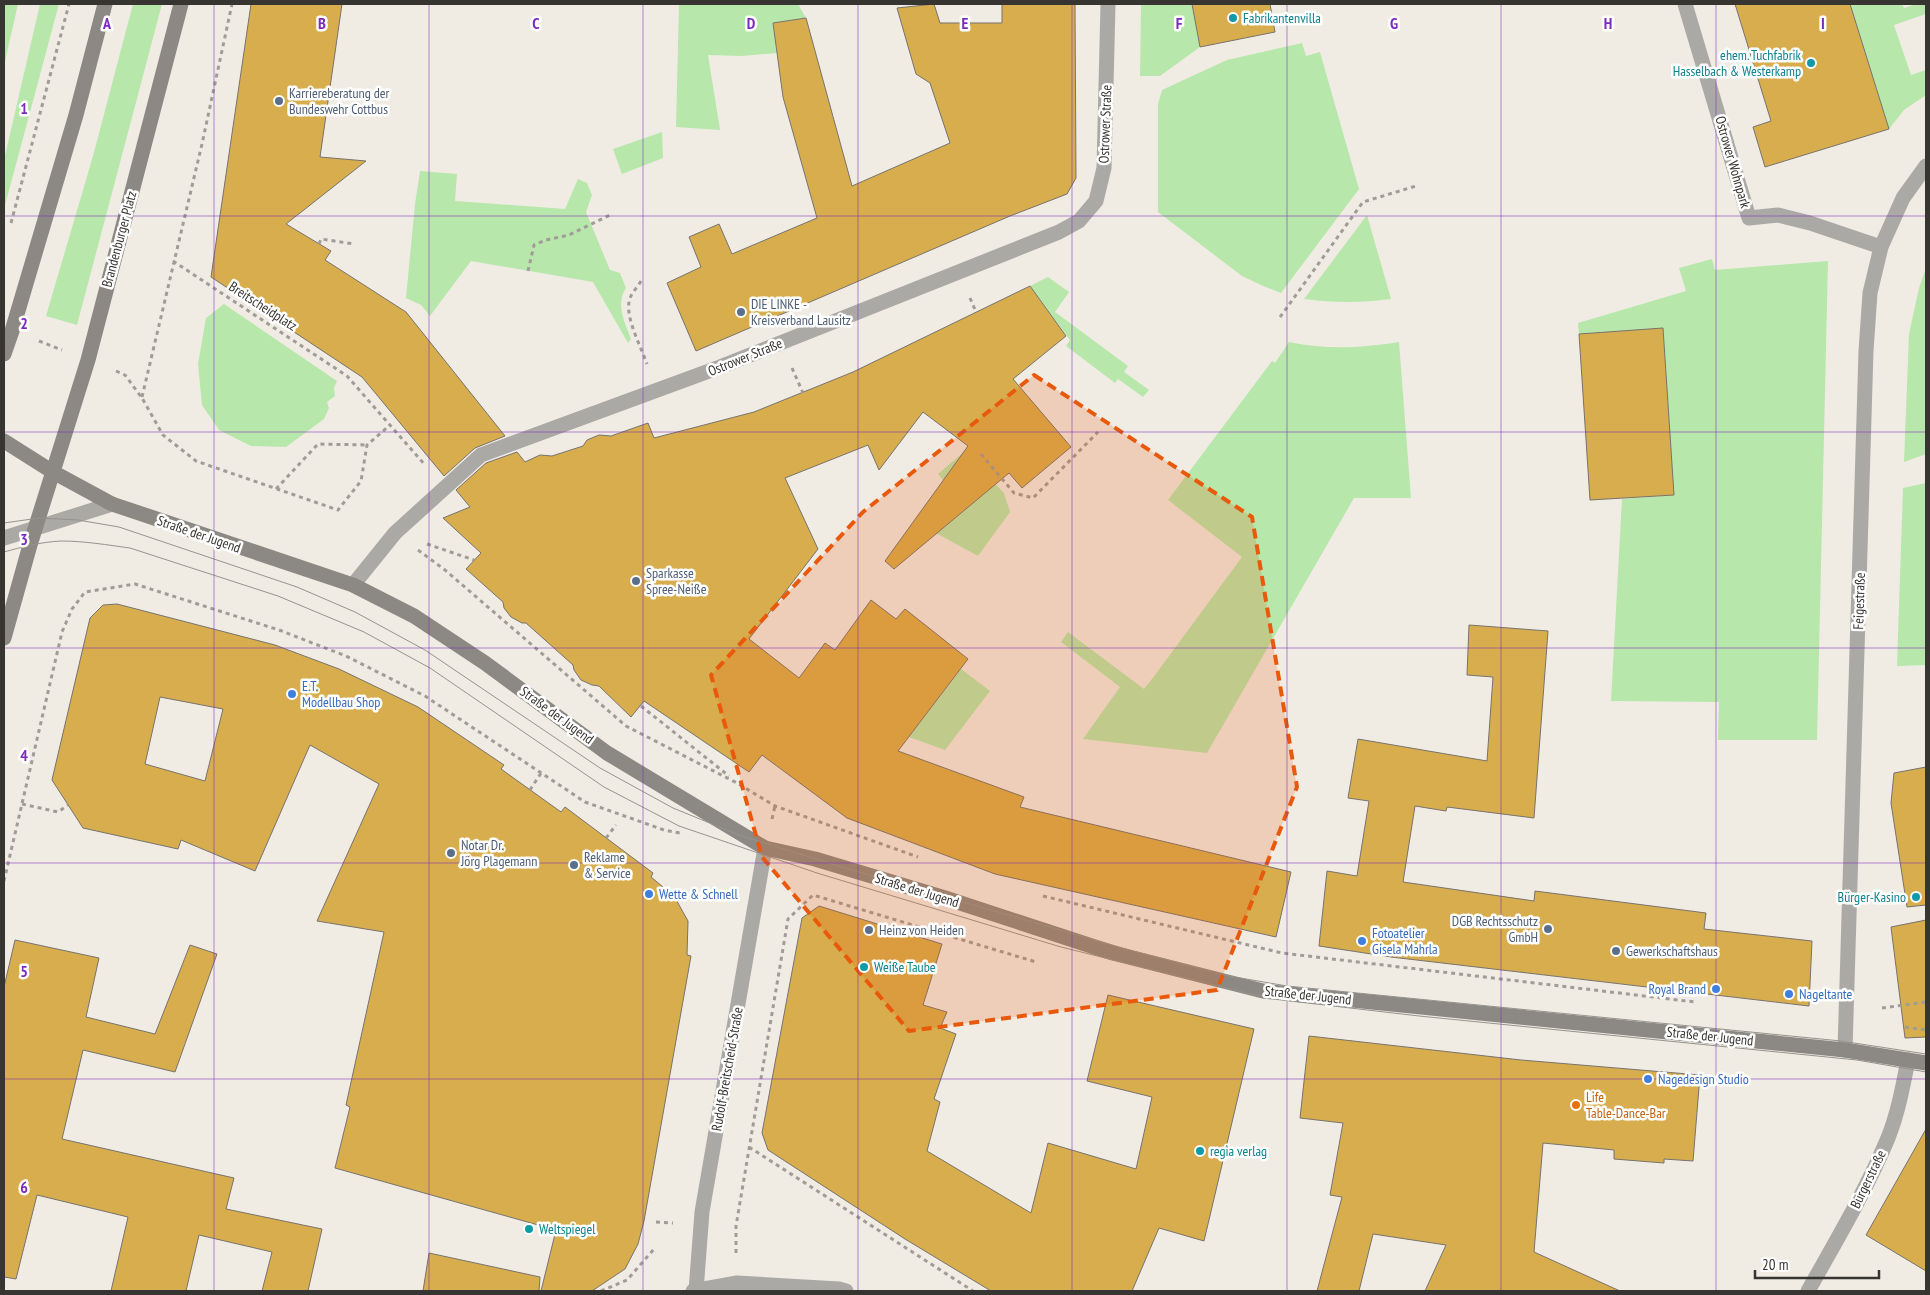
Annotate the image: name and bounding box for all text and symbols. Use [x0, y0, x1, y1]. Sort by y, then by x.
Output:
place label: Fabrikantenvilla [1243, 9, 1321, 27]
marker: Fabrikantenvilla [1227, 12, 1239, 24]
text: A [102, 13, 112, 33]
text: B [318, 13, 326, 33]
text: C [532, 13, 540, 33]
text: D [747, 13, 756, 33]
text: E [962, 13, 969, 33]
text: F [1176, 13, 1183, 33]
text: G [1390, 13, 1398, 33]
text: H [1604, 13, 1612, 33]
text: I [1821, 13, 1825, 33]
place label: ehem. Tuchfabrik Hasselbach & Westerkamp [1673, 46, 1802, 80]
marker: ehem. Tuchfabrik Hasselbach & Westerkamp [1805, 57, 1817, 69]
place label: Karriereberatung der Bundeswehr Cottbus [289, 84, 390, 118]
street label: Ostrower Straße [1095, 84, 1115, 164]
marker: Karriereberatung der Bundeswehr Cottbus [273, 95, 285, 107]
text: 1 [20, 98, 28, 118]
street label: Ostrower Wohnpark [1711, 114, 1755, 211]
street label: Brandenburger Platz [98, 189, 140, 289]
street label: Breitscheidplatz [226, 277, 300, 335]
place label: DIE LINKE - Kreisverband Lausitz [751, 295, 851, 329]
marker: DIE LINKE - Kreisverband Lausitz [735, 306, 747, 318]
text: 2 [20, 313, 28, 333]
street label: Ostrower Straße [705, 334, 785, 380]
street label: Straße der Jugend [155, 511, 243, 557]
text: 3 [20, 529, 28, 549]
place label: Sparkasse Spree-Neiße [646, 564, 707, 598]
street label: Feigestraße [1849, 572, 1869, 630]
marker: Sparkasse Spree-Neiße [630, 575, 642, 587]
place label: E.T. Modellbau Shop [302, 677, 380, 711]
street label: Straße der Jugend [517, 682, 597, 748]
marker: E.T. Modellbau Shop [286, 688, 298, 700]
text: 4 [20, 745, 28, 765]
place label: Notar Dr. Jörg Plagemann [460, 836, 537, 870]
marker: Notar Dr. Jörg Plagemann [445, 847, 457, 859]
place label: Reklame & Service [584, 848, 631, 882]
marker: Reklame & Service [568, 859, 580, 871]
street label: Straße der Jugend [873, 869, 961, 911]
place label: Wette & Schnell [659, 885, 739, 903]
marker: Wette & Schnell [643, 888, 655, 900]
place label: Bürger-Kasino [1838, 888, 1906, 906]
marker: Bürger-Kasino [1910, 891, 1922, 903]
place label: DGB Rechtsschutz GmbH [1452, 912, 1538, 946]
place label: Heinz von Heiden [879, 921, 964, 939]
marker: DGB Rechtsschutz GmbH [1542, 923, 1554, 935]
marker: Heinz von Heiden [863, 924, 875, 936]
place label: Fotoatelier Gisela Mahrla [1372, 924, 1438, 958]
marker: Fotoatelier Gisela Mahrla [1356, 935, 1368, 947]
place label: Gewerkschaftshaus [1626, 942, 1718, 960]
marker: Gewerkschaftshaus [1610, 945, 1622, 957]
place label: Weiße Taube [874, 958, 936, 976]
text: 5 [20, 961, 28, 981]
marker: Weiße Taube [858, 961, 870, 973]
place label: Royal Brand [1649, 980, 1706, 998]
street label: Straße der Jugend [1264, 982, 1352, 1008]
marker: Royal Brand [1710, 983, 1722, 995]
place label: Nageltante [1799, 985, 1853, 1003]
marker: Nageltante [1783, 988, 1795, 1000]
street label: Rudolf-Breitscheid-Straße [707, 1005, 747, 1132]
street label: Straße der Jugend [1666, 1023, 1754, 1049]
place label: Nagedesign Studio [1658, 1070, 1749, 1088]
marker: Nagedesign Studio [1642, 1073, 1654, 1085]
place label: Life Table-Dance-Bar [1586, 1088, 1666, 1122]
marker: Life Table-Dance-Bar [1570, 1099, 1582, 1111]
place label: regia verlag [1210, 1142, 1267, 1160]
marker: regia verlag [1194, 1145, 1206, 1157]
street label: Bürgerstraße [1846, 1147, 1890, 1211]
text: 6 [20, 1177, 28, 1197]
place label: Weltspiegel [539, 1220, 596, 1238]
marker: Weltspiegel [523, 1223, 535, 1235]
scale bar [1755, 1248, 1879, 1280]
text: 20 m [1762, 1255, 1788, 1274]

